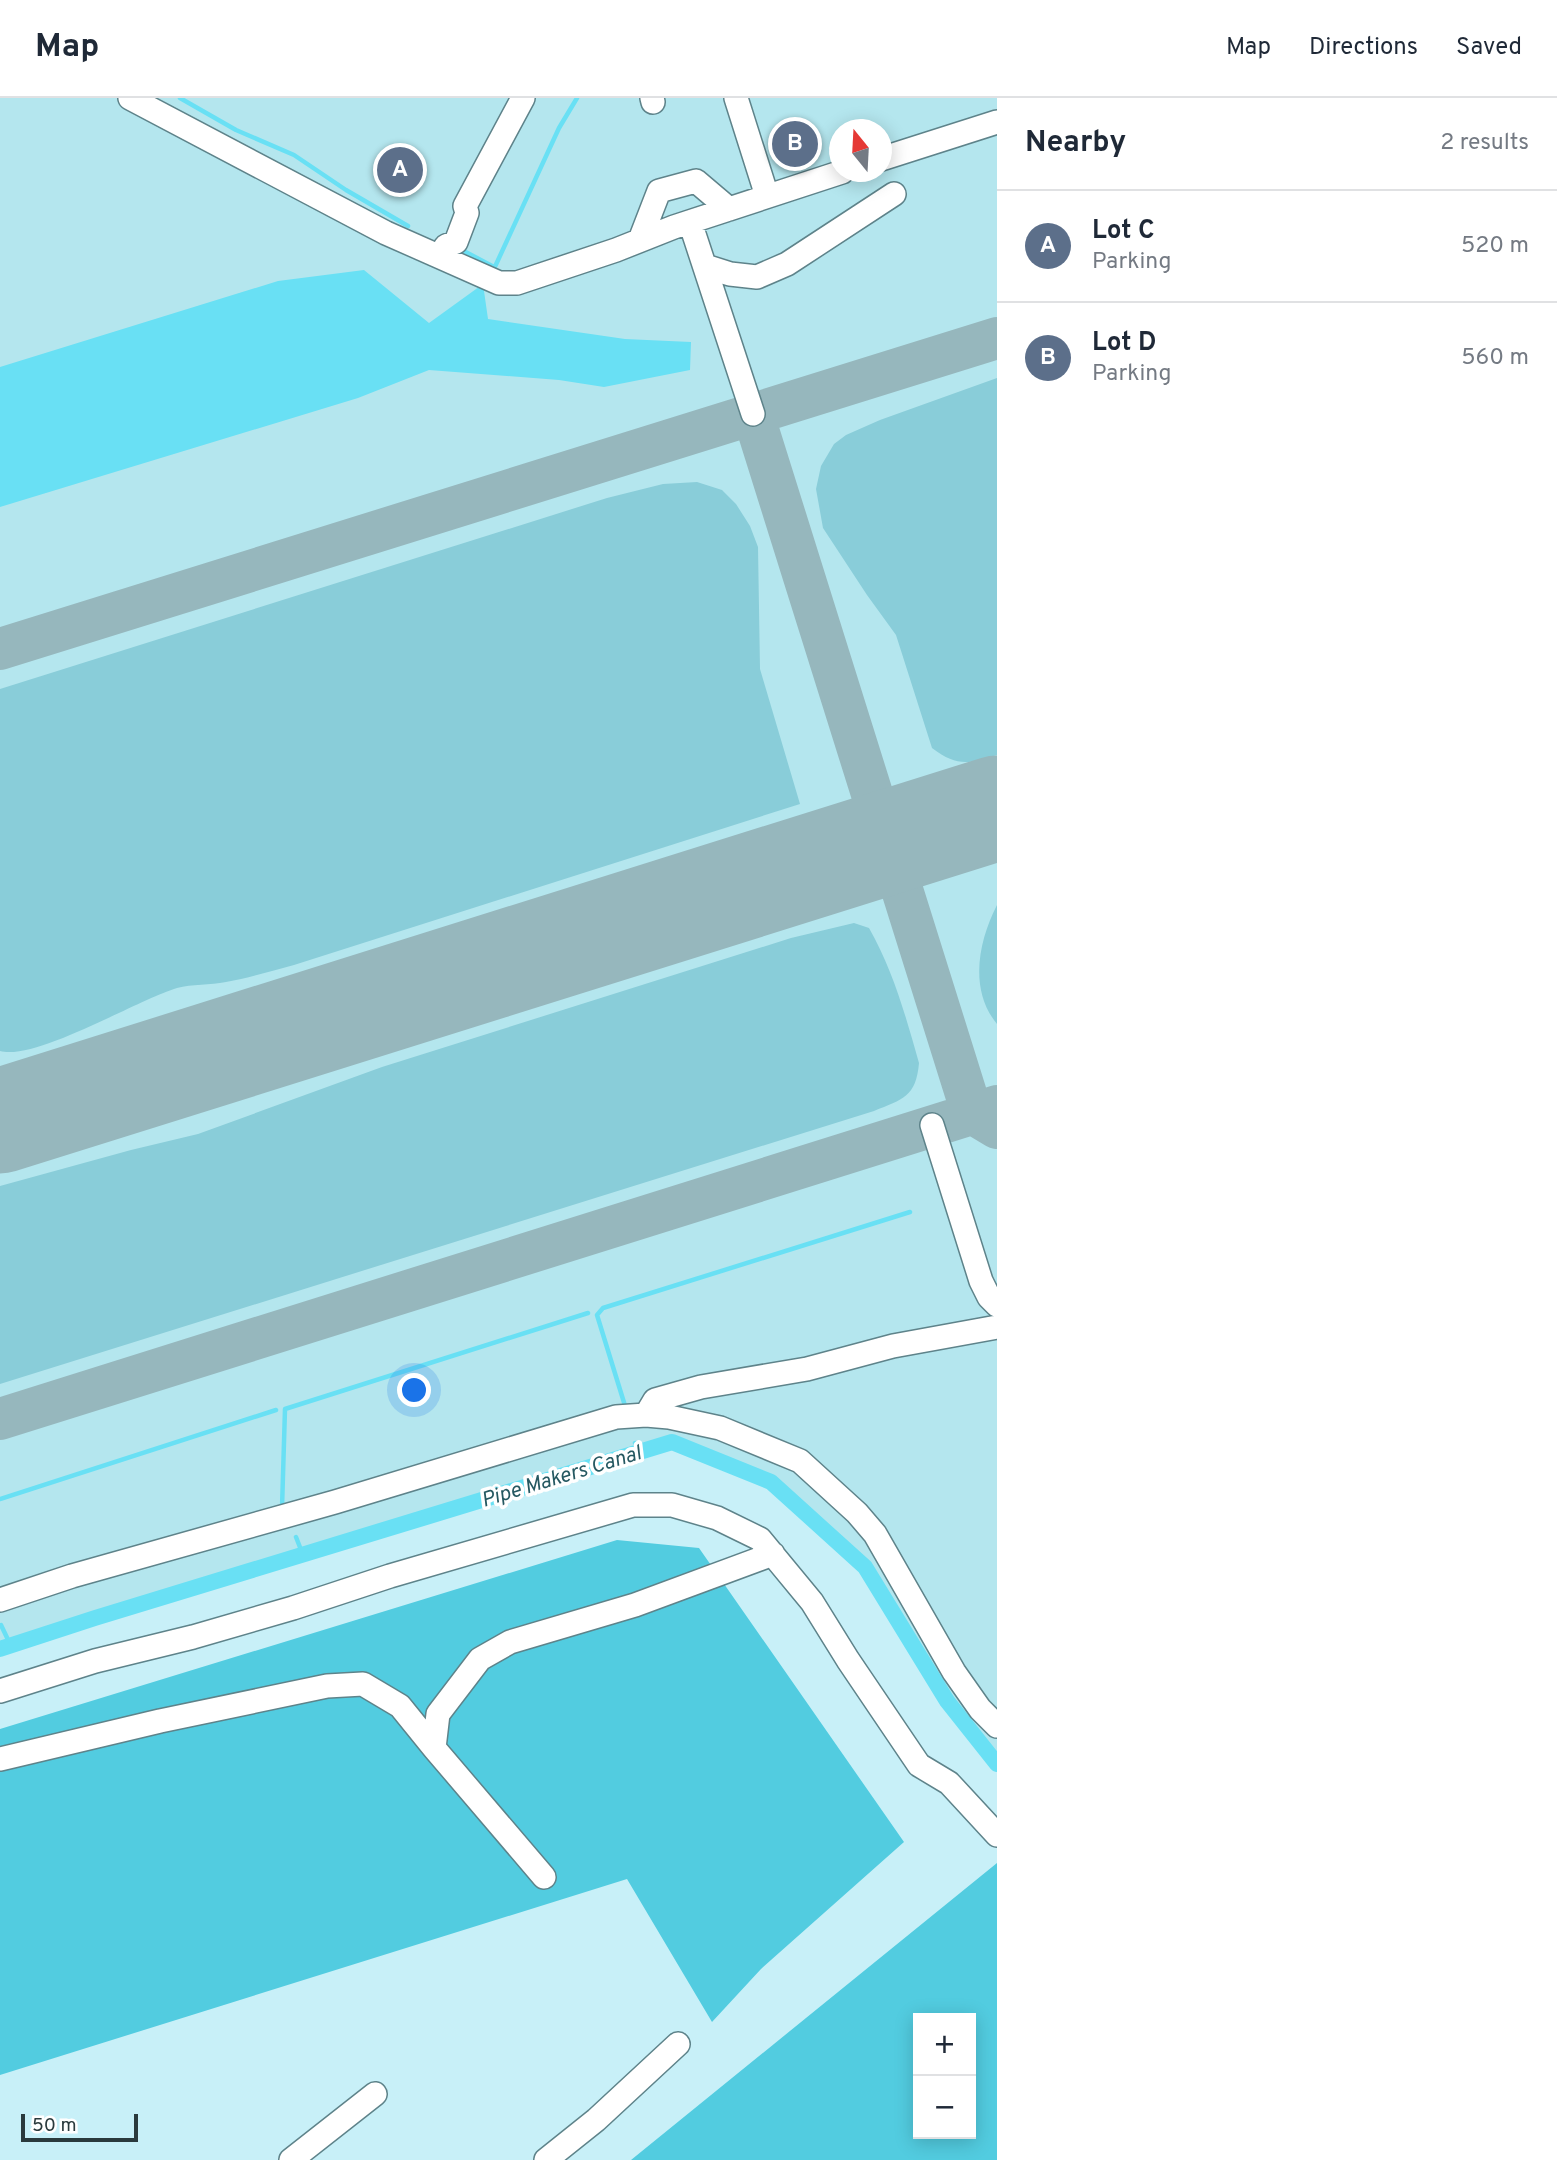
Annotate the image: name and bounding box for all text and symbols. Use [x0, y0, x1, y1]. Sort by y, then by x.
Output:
text: Map [35, 27, 99, 69]
text: Map [1226, 33, 1271, 63]
text: Directions [1309, 33, 1418, 63]
text: Saved [1456, 33, 1522, 63]
pin: B [772, 118, 818, 170]
north arrow [829, 119, 892, 182]
text: Nearby [1025, 125, 1126, 162]
text: 2 results [1440, 129, 1529, 158]
pin: A [377, 144, 423, 196]
text: Lot C [1092, 215, 1155, 248]
text: A [1040, 232, 1056, 261]
text: 520 m [1461, 232, 1529, 261]
text: Parking [1092, 248, 1172, 277]
text: Lot D [1092, 327, 1156, 360]
text: B [1040, 344, 1056, 373]
text: 560 m [1461, 344, 1529, 373]
text: Parking [1092, 360, 1172, 389]
your location [397, 1373, 431, 1407]
water label: Pipe Makers Canal [478, 1440, 646, 1515]
map controls [913, 2013, 976, 2139]
button: + [913, 2013, 976, 2076]
button: − [913, 2076, 976, 2139]
scale bar [21, 2111, 138, 2143]
text: 50 m [32, 2114, 77, 2138]

